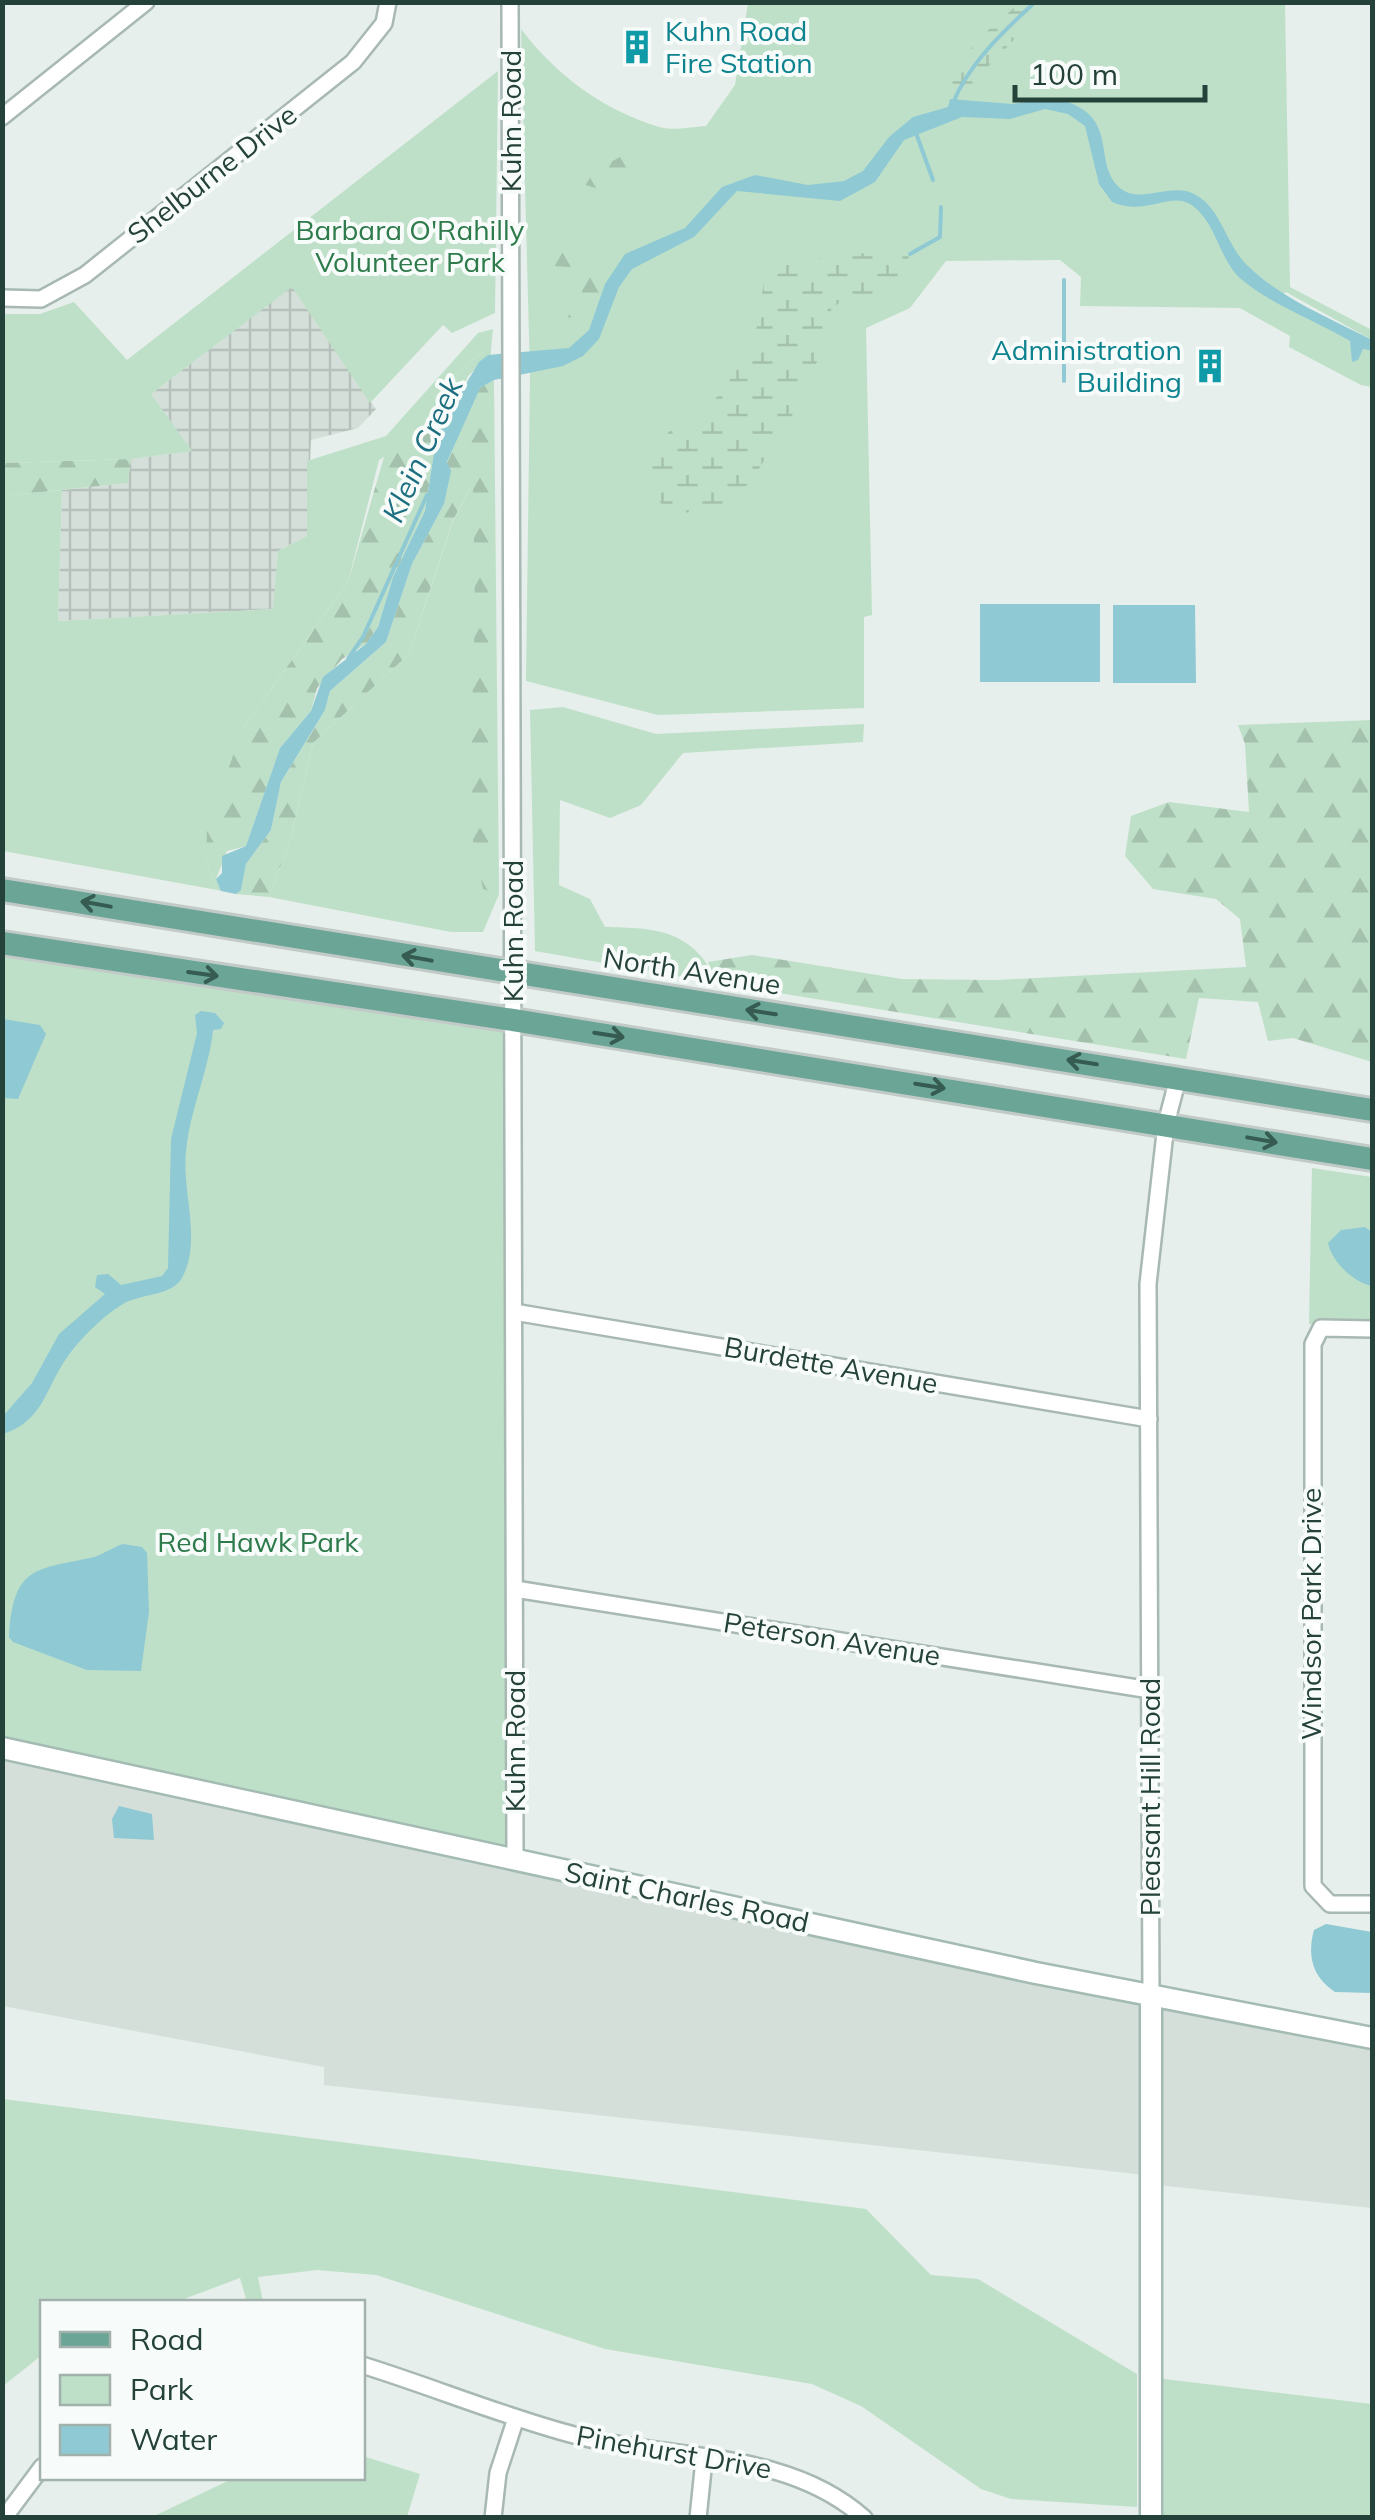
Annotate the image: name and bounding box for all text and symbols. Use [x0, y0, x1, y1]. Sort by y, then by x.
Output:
place label: Kuhn Road Fire Station [665, 13, 813, 80]
building icon: Kuhn Road Fire Station [618, 28, 656, 66]
scale bar [1015, 40, 1205, 102]
street label: Kuhn Road [493, 50, 528, 192]
text: 100 m [1030, 55, 1118, 93]
street label: Shelburne Drive [120, 97, 303, 251]
park label: Barbara O'Rahilly Volunteer Park [296, 212, 525, 279]
place label: Administration Building [991, 332, 1182, 399]
building icon: Administration Building [1191, 347, 1229, 385]
water label: Klein Creek [373, 370, 471, 528]
street label: Kuhn Road [495, 860, 530, 1002]
one-way arrow [81, 894, 113, 913]
street label: North Avenue [601, 939, 783, 1002]
one-way arrow [401, 948, 434, 967]
one-way arrow [186, 965, 218, 983]
one-way arrow [745, 1003, 778, 1021]
one-way arrow [593, 1026, 625, 1045]
one-way arrow [1066, 1053, 1099, 1071]
one-way arrow [914, 1077, 946, 1096]
one-way arrow [1246, 1131, 1278, 1150]
street label: Burdette Avenue [722, 1328, 941, 1401]
street label: Windsor Park Drive [1293, 1488, 1328, 1740]
park label: Red Hawk Park [157, 1524, 359, 1559]
street label: Peterson Avenue [721, 1604, 943, 1673]
street label: Kuhn Road [497, 1670, 532, 1812]
street label: Pleasant Hill Road [1132, 1678, 1167, 1916]
street label: Saint Charles Road [562, 1854, 812, 1939]
legend [40, 2300, 365, 2480]
text: Road [130, 2320, 204, 2358]
text: Park [130, 2370, 194, 2408]
street label: Pinehurst Drive [574, 2417, 774, 2486]
text: Water [130, 2420, 217, 2458]

